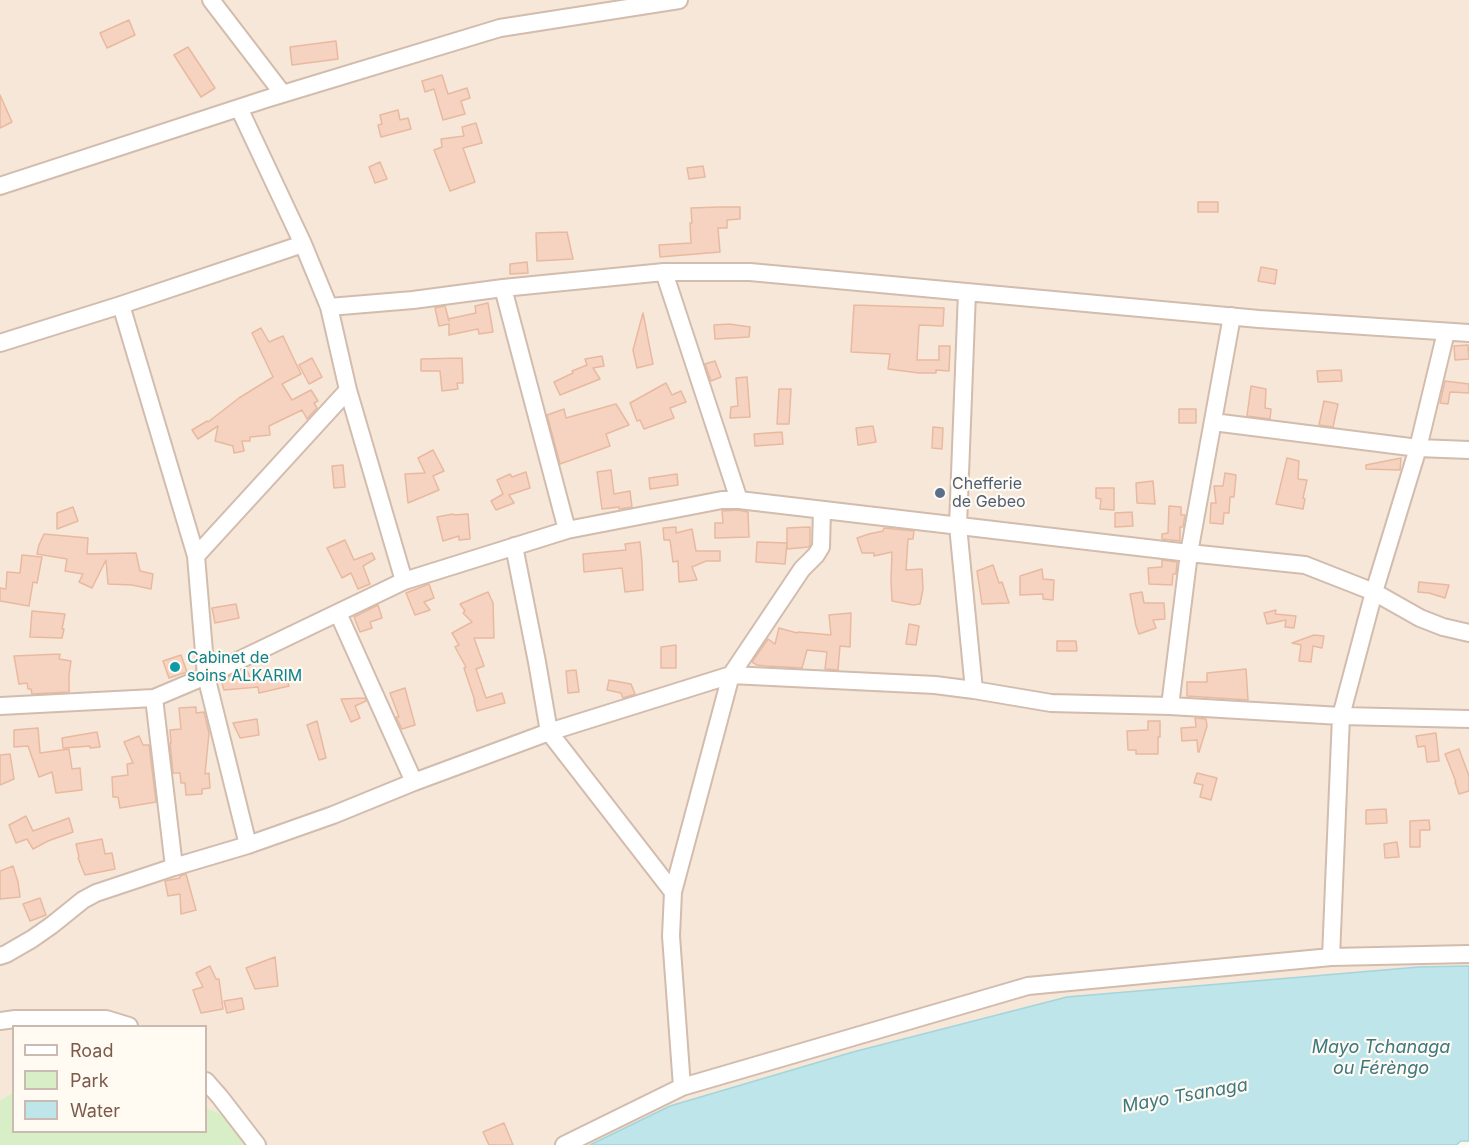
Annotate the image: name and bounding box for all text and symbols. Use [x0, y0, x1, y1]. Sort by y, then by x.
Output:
place label: Chefferie de Gebeo [952, 474, 1026, 512]
marker: Chefferie de Gebeo [933, 486, 947, 500]
place label: Cabinet de soins ALKARIM [187, 648, 302, 686]
marker: Cabinet de soins ALKARIM [168, 660, 182, 674]
legend [12, 1025, 207, 1133]
water label: Mayo Tchanaga ou Férèngo [1312, 1037, 1450, 1080]
text: Road [70, 1040, 113, 1061]
text: Park [70, 1070, 109, 1091]
water label: Mayo Tsanaga [1120, 1074, 1250, 1118]
text: Water [70, 1100, 120, 1121]

